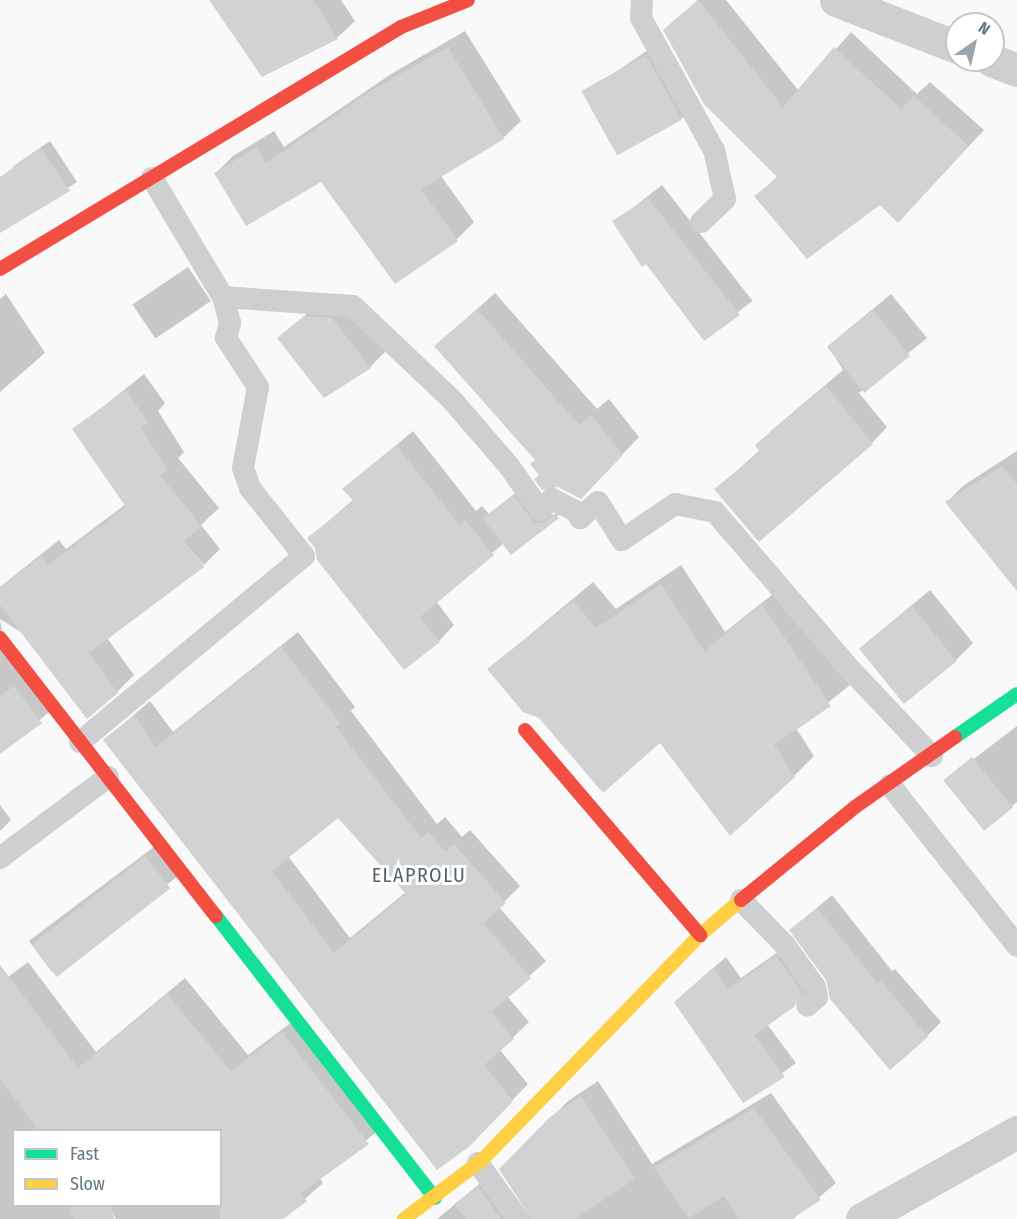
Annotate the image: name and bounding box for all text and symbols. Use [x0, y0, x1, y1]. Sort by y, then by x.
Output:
north arrow [945, 12, 1005, 72]
text: N [975, 18, 994, 39]
district label: ELAPROLU [372, 863, 466, 887]
legend [12, 1129, 222, 1207]
text: Fast [70, 1143, 99, 1165]
text: Slow [70, 1173, 105, 1195]

